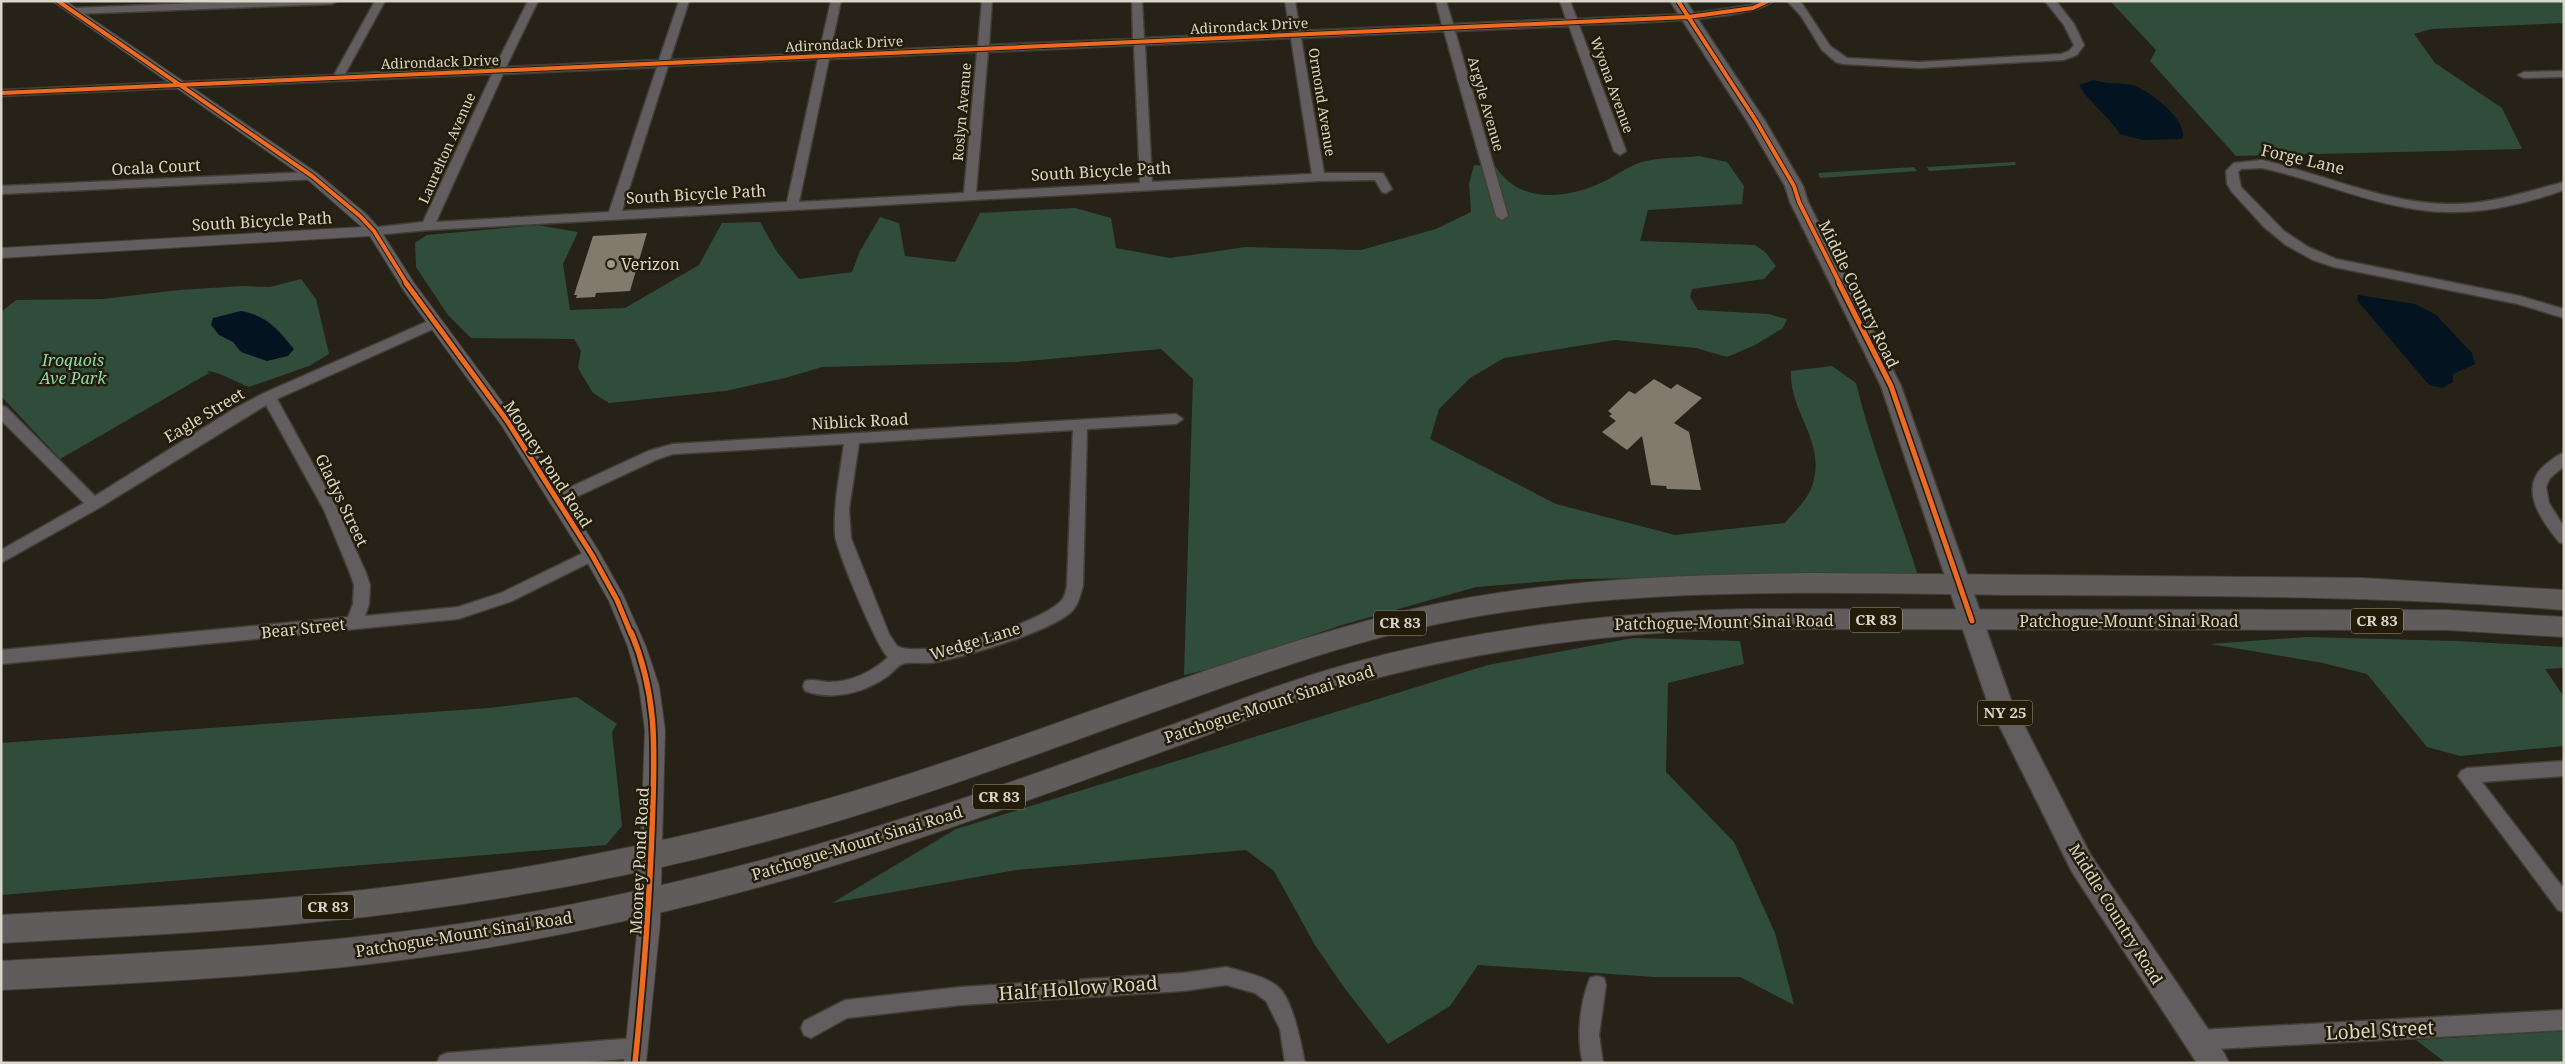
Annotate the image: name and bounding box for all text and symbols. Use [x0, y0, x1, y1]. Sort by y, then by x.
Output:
street label: Adirondack Drive [1189, 13, 1309, 38]
street label: Adirondack Drive [784, 31, 904, 56]
street label: Wyona Avenue [1586, 34, 1639, 136]
street label: Ormond Avenue [1305, 46, 1340, 158]
street label: Adirondack Drive [380, 50, 499, 73]
street label: Argyle Avenue [1464, 54, 1509, 153]
street label: Roslyn Avenue [948, 62, 975, 162]
street label: Laurelton Avenue [414, 89, 480, 206]
street label: Forge Lane [2259, 139, 2347, 179]
street label: Ocala Court [111, 154, 202, 180]
street label: South Bicycle Path [1030, 156, 1172, 186]
street label: South Bicycle Path [625, 179, 767, 209]
street label: South Bicycle Path [191, 206, 333, 236]
street label: Middle Country Road [1814, 216, 1904, 372]
place label: Verizon [621, 253, 680, 275]
marker: Verizon [605, 258, 617, 270]
park label: Iroquois Ave Park [39, 349, 107, 389]
street label: Eagle Street [160, 382, 249, 448]
street label: Mooney Pond Road [499, 396, 597, 532]
street label: Niblick Road [811, 407, 909, 435]
street label: Gladys Street [310, 450, 374, 550]
road number: CR 83 [1850, 608, 1902, 632]
road number: CR 83 [2351, 608, 2403, 634]
street label: Patchogue-Mount Sinai Road [1614, 609, 1834, 635]
road number: CR 83 [1374, 610, 1426, 636]
street label: Patchogue-Mount Sinai Road [2019, 610, 2239, 632]
street label: Bear Street [260, 613, 346, 643]
street label: Wedge Lane [927, 617, 1023, 665]
street label: Patchogue-Mount Sinai Road [1161, 660, 1377, 748]
road number: NY 25 [1978, 700, 2032, 726]
road number: CR 83 [973, 784, 1025, 810]
street label: Mooney Pond Road [624, 787, 654, 935]
street label: Patchogue-Mount Sinai Road [749, 800, 965, 886]
street label: Middle Country Road [2064, 840, 2168, 989]
road number: CR 83 [302, 894, 354, 920]
street label: Patchogue-Mount Sinai Road [354, 906, 574, 962]
street label: Half Hollow Road [998, 969, 1159, 1007]
street label: Lobel Street [2325, 1014, 2435, 1046]

